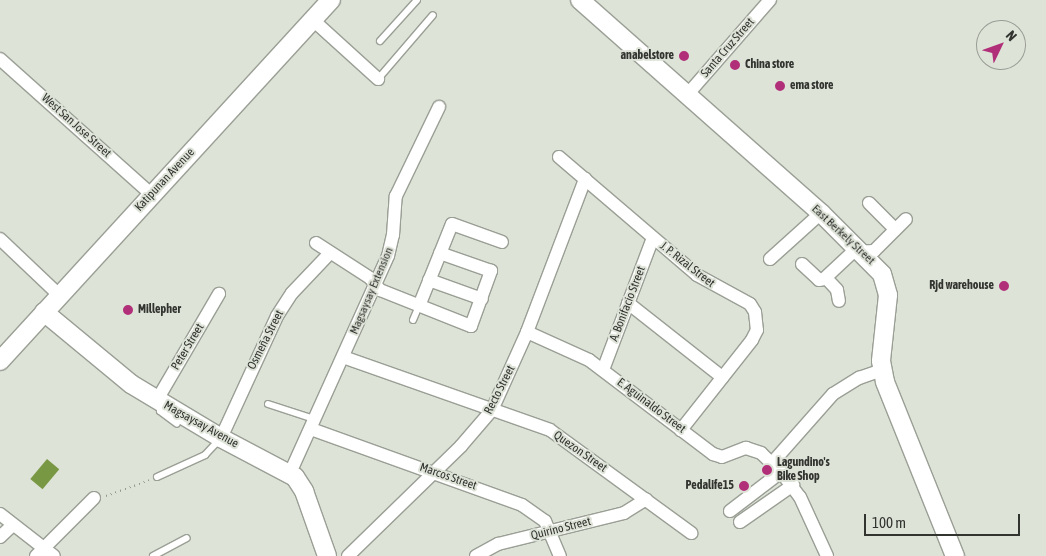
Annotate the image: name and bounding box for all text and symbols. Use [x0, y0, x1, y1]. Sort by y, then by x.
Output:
street label: Santa Cruz Street [698, 15, 758, 81]
north arrow [976, 20, 1026, 70]
text: N [1003, 27, 1020, 44]
place label: anabelstore [621, 49, 674, 63]
marker: anabelstore [678, 50, 690, 62]
place label: China store [745, 58, 794, 72]
marker: China store [729, 59, 741, 71]
place label: ema store [790, 79, 834, 93]
marker: ema store [774, 80, 786, 92]
street label: West San Jose Street [38, 91, 114, 161]
street label: Katipunan Avenue [132, 145, 198, 215]
street label: East Berkely Street [808, 202, 878, 268]
street label: J. P. Rizal Street [657, 239, 717, 291]
street label: Magsaysay Extension [347, 245, 397, 337]
street label: A. Bonifacio Street [607, 264, 649, 344]
place label: Rjd warehouse [929, 279, 994, 293]
marker: Rjd warehouse [998, 280, 1010, 292]
place label: Millepher [138, 303, 181, 317]
marker: Millepher [122, 304, 134, 316]
street label: Osmeña Street [245, 308, 287, 372]
street label: Peter Street [169, 321, 207, 373]
street label: Recto Street [482, 363, 518, 417]
street label: E. Aguinaldo Street [614, 376, 688, 436]
street label: Magsaysay Avenue [161, 399, 241, 451]
street label: Quezon Street [551, 428, 609, 476]
place label: Lagundino's Bike Shop [777, 456, 830, 484]
street label: Marcos Street [418, 461, 478, 493]
marker: Lagundino's Bike Shop [761, 464, 773, 476]
place label: Pedalife15 [686, 479, 734, 493]
marker: Pedalife15 [738, 480, 750, 492]
scale bar [866, 504, 1022, 536]
text: 100 m [872, 514, 906, 531]
street label: Quirino Street [530, 515, 592, 543]

